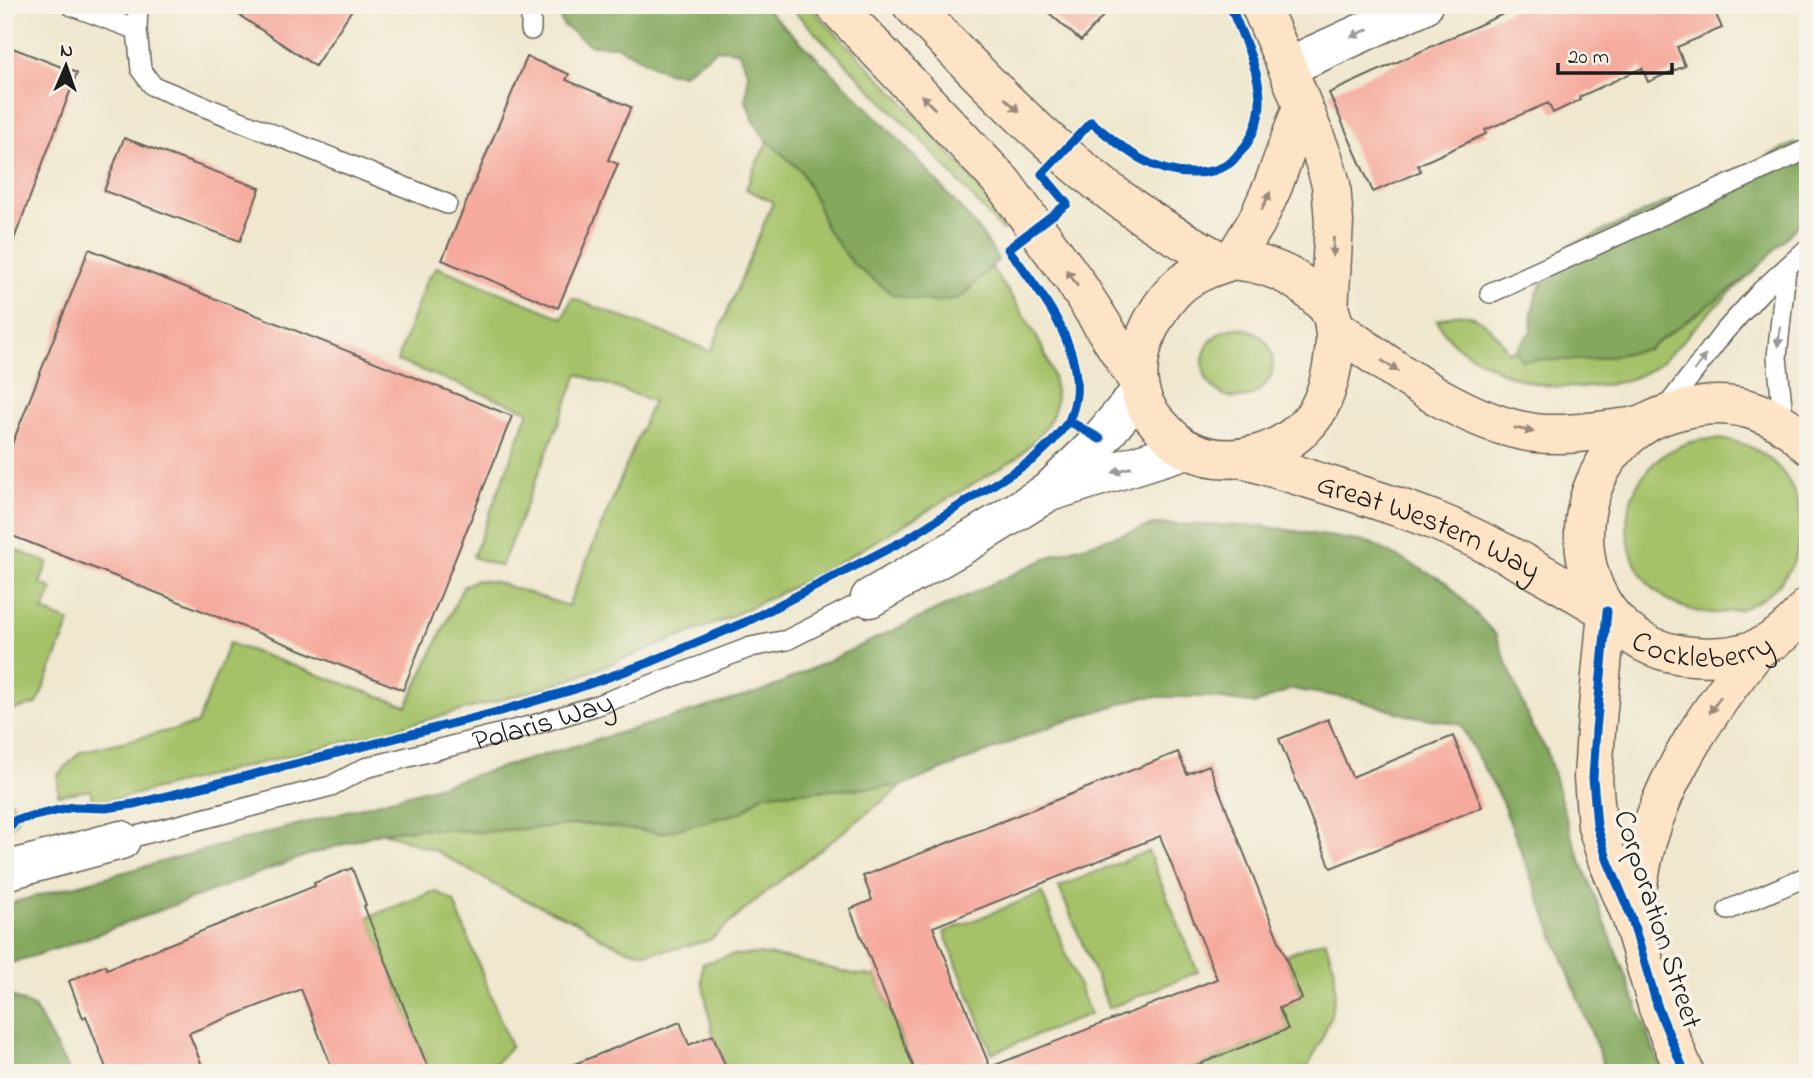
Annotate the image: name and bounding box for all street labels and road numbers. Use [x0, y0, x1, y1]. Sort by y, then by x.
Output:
street label: Great Western Way [1311, 464, 1548, 593]
street label: Cockleberry [1622, 621, 1781, 682]
street label: Polaris Way [468, 682, 621, 765]
street label: Corporation Street [1600, 805, 1712, 1035]

